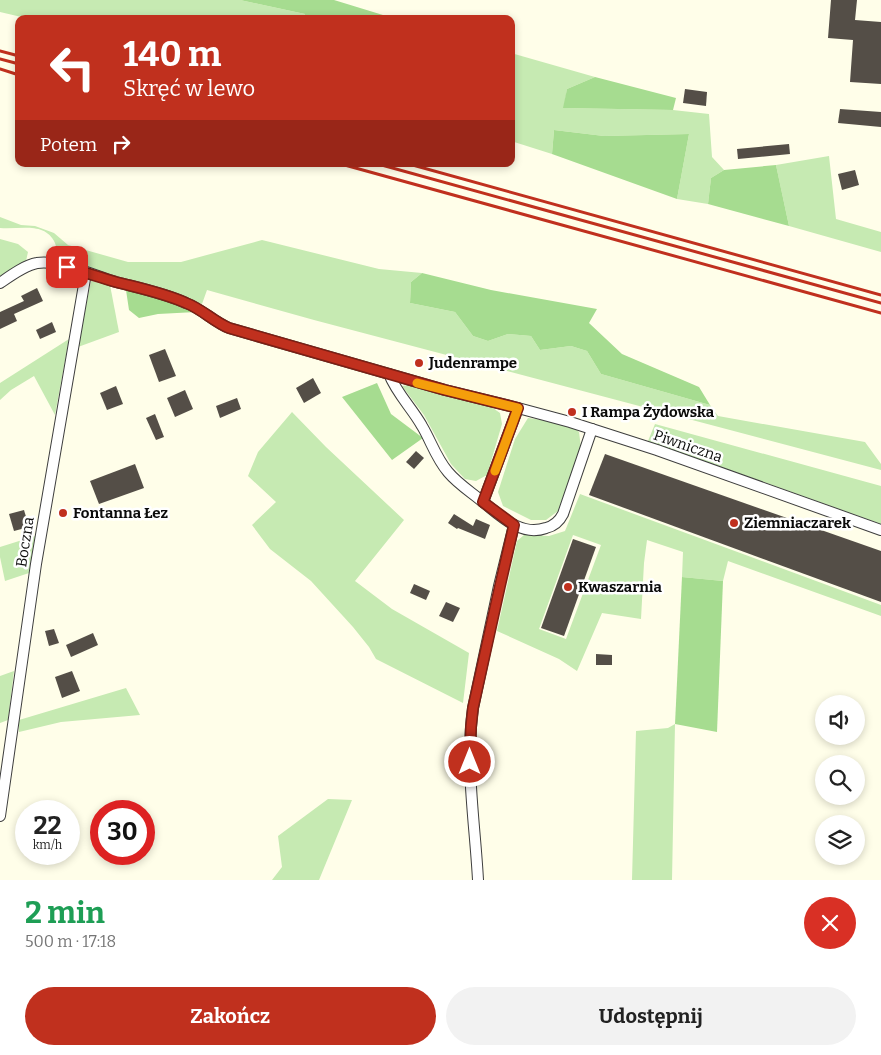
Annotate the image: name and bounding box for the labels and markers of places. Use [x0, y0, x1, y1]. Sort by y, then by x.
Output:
pin [46, 246, 88, 288]
place label: Judenrampe [428, 354, 517, 372]
marker: Judenrampe [413, 357, 425, 369]
place label: I Rampa Żydowska [582, 403, 715, 421]
marker: I Rampa Żydowska [566, 406, 578, 418]
place label: Fontanna Łez [73, 504, 169, 522]
marker: Fontanna Łez [57, 507, 69, 519]
place label: Ziemniaczarek [744, 514, 851, 532]
marker: Ziemniaczarek [728, 517, 740, 529]
place label: Kwaszarnia [578, 578, 663, 596]
marker: Kwaszarnia [562, 581, 574, 593]

